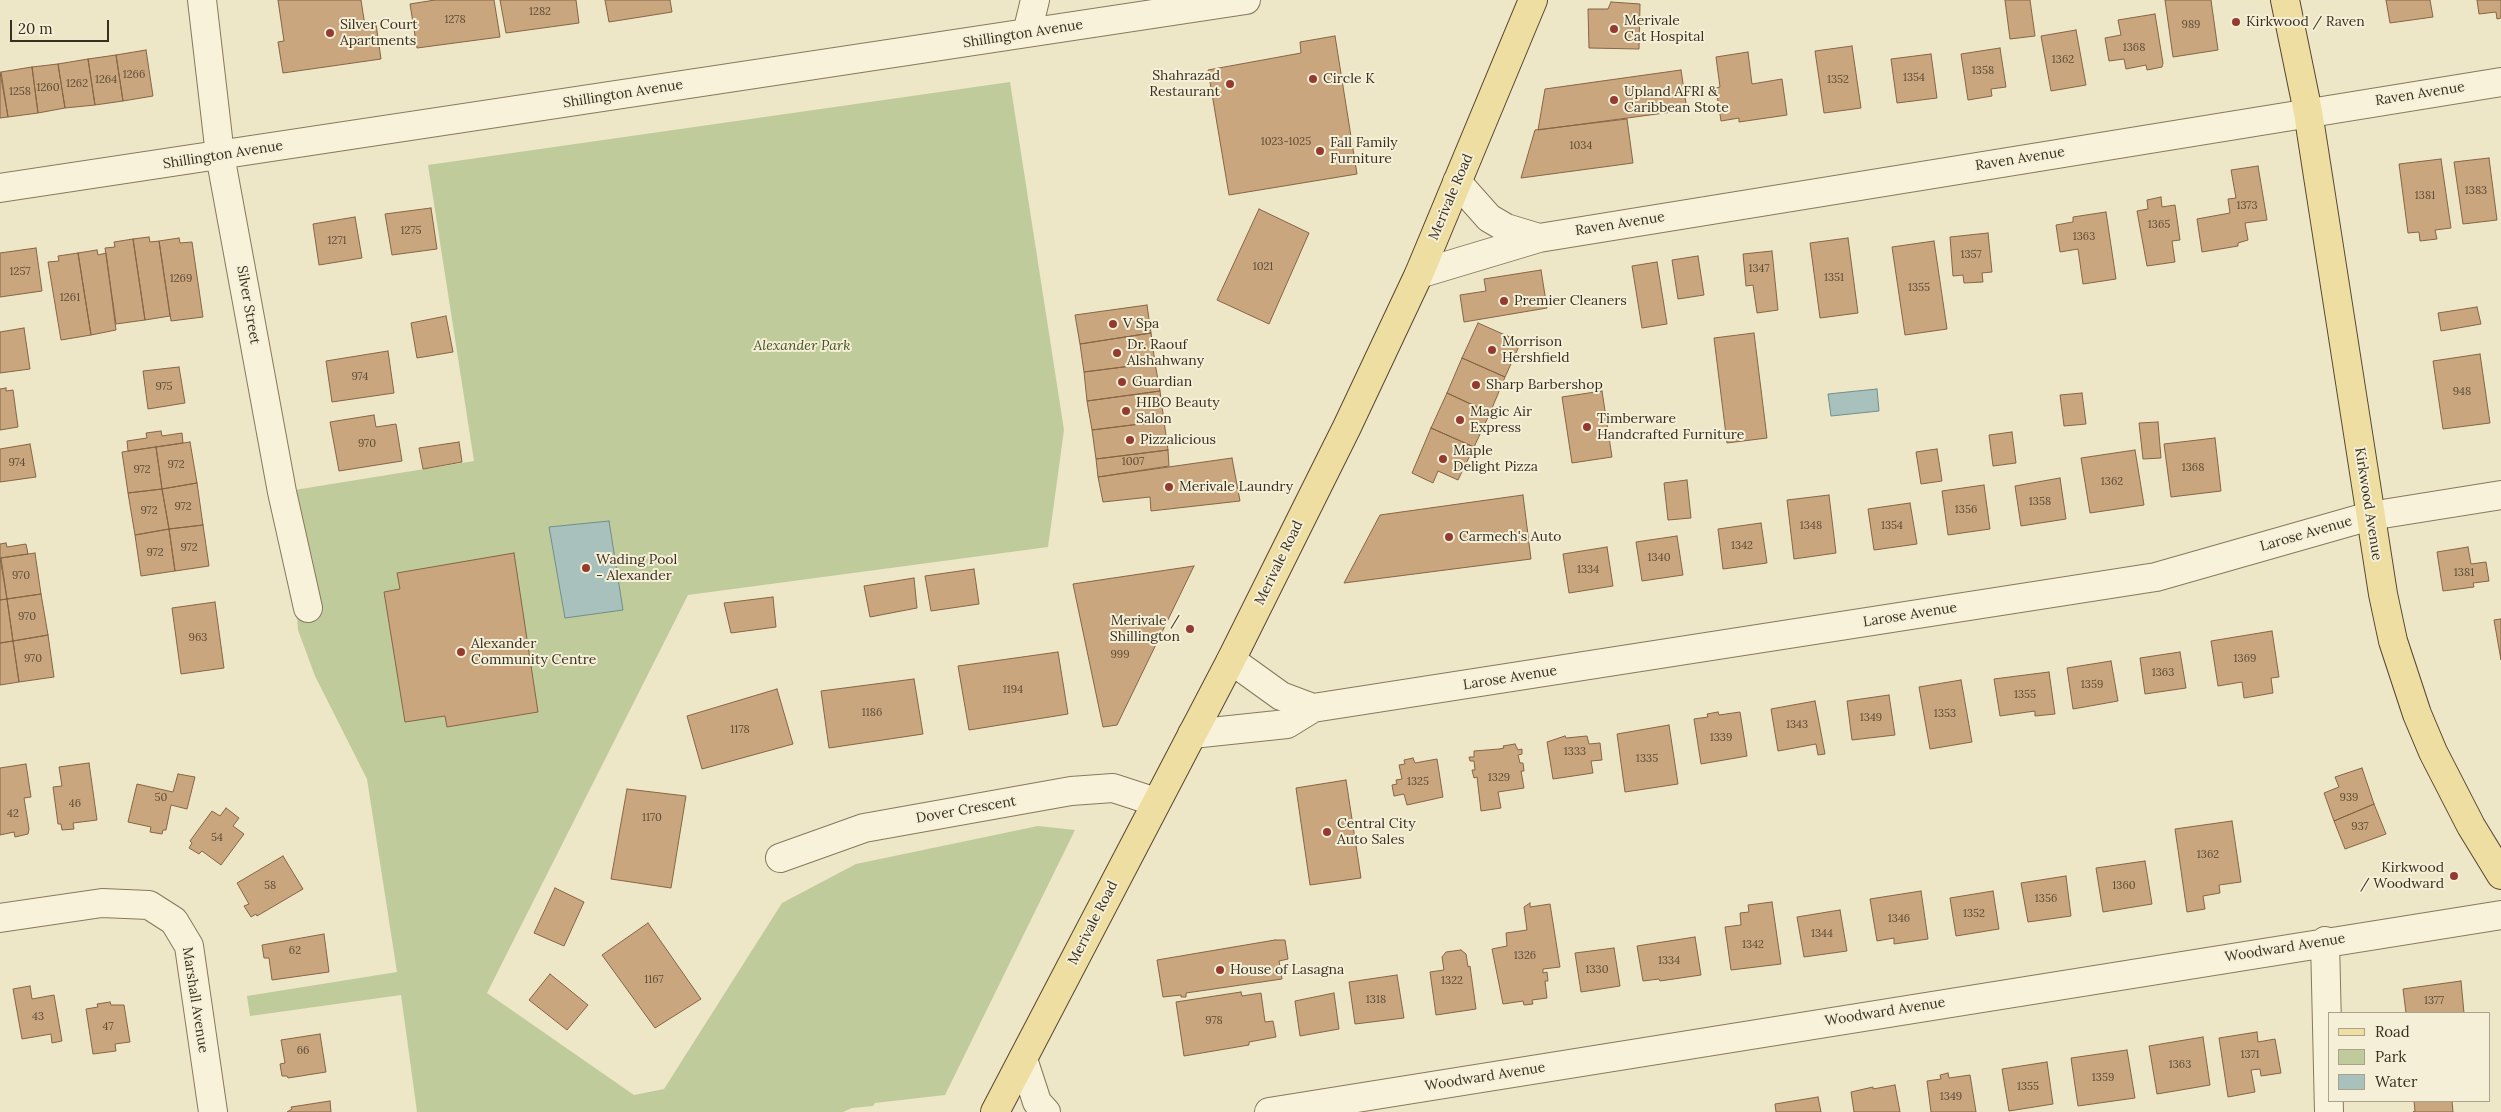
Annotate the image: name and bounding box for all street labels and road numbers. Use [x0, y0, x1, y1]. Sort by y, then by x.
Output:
street label: Shillington Avenue [962, 16, 1084, 52]
street label: Shillington Avenue [562, 76, 684, 112]
street label: Raven Avenue [2374, 79, 2466, 109]
street label: Shillington Avenue [162, 137, 284, 173]
street label: Raven Avenue [1974, 144, 2066, 174]
street label: Merivale Road [1425, 151, 1477, 243]
street label: Raven Avenue [1574, 209, 1666, 239]
street label: Silver Street [233, 264, 263, 346]
street label: Kirkwood Avenue [2351, 446, 2385, 562]
street label: Larose Avenue [2258, 513, 2354, 555]
street label: Merivale Road [1251, 518, 1307, 608]
street label: Larose Avenue [1862, 599, 1958, 631]
street label: Larose Avenue [1462, 662, 1558, 694]
street label: Dover Crescent [915, 793, 1017, 827]
street label: Merivale Road [1065, 878, 1121, 968]
street label: Woodward Avenue [2223, 930, 2347, 966]
street label: Marshall Avenue [178, 946, 212, 1054]
street label: Woodward Avenue [1823, 994, 1947, 1030]
street label: Woodward Avenue [1423, 1059, 1547, 1095]

